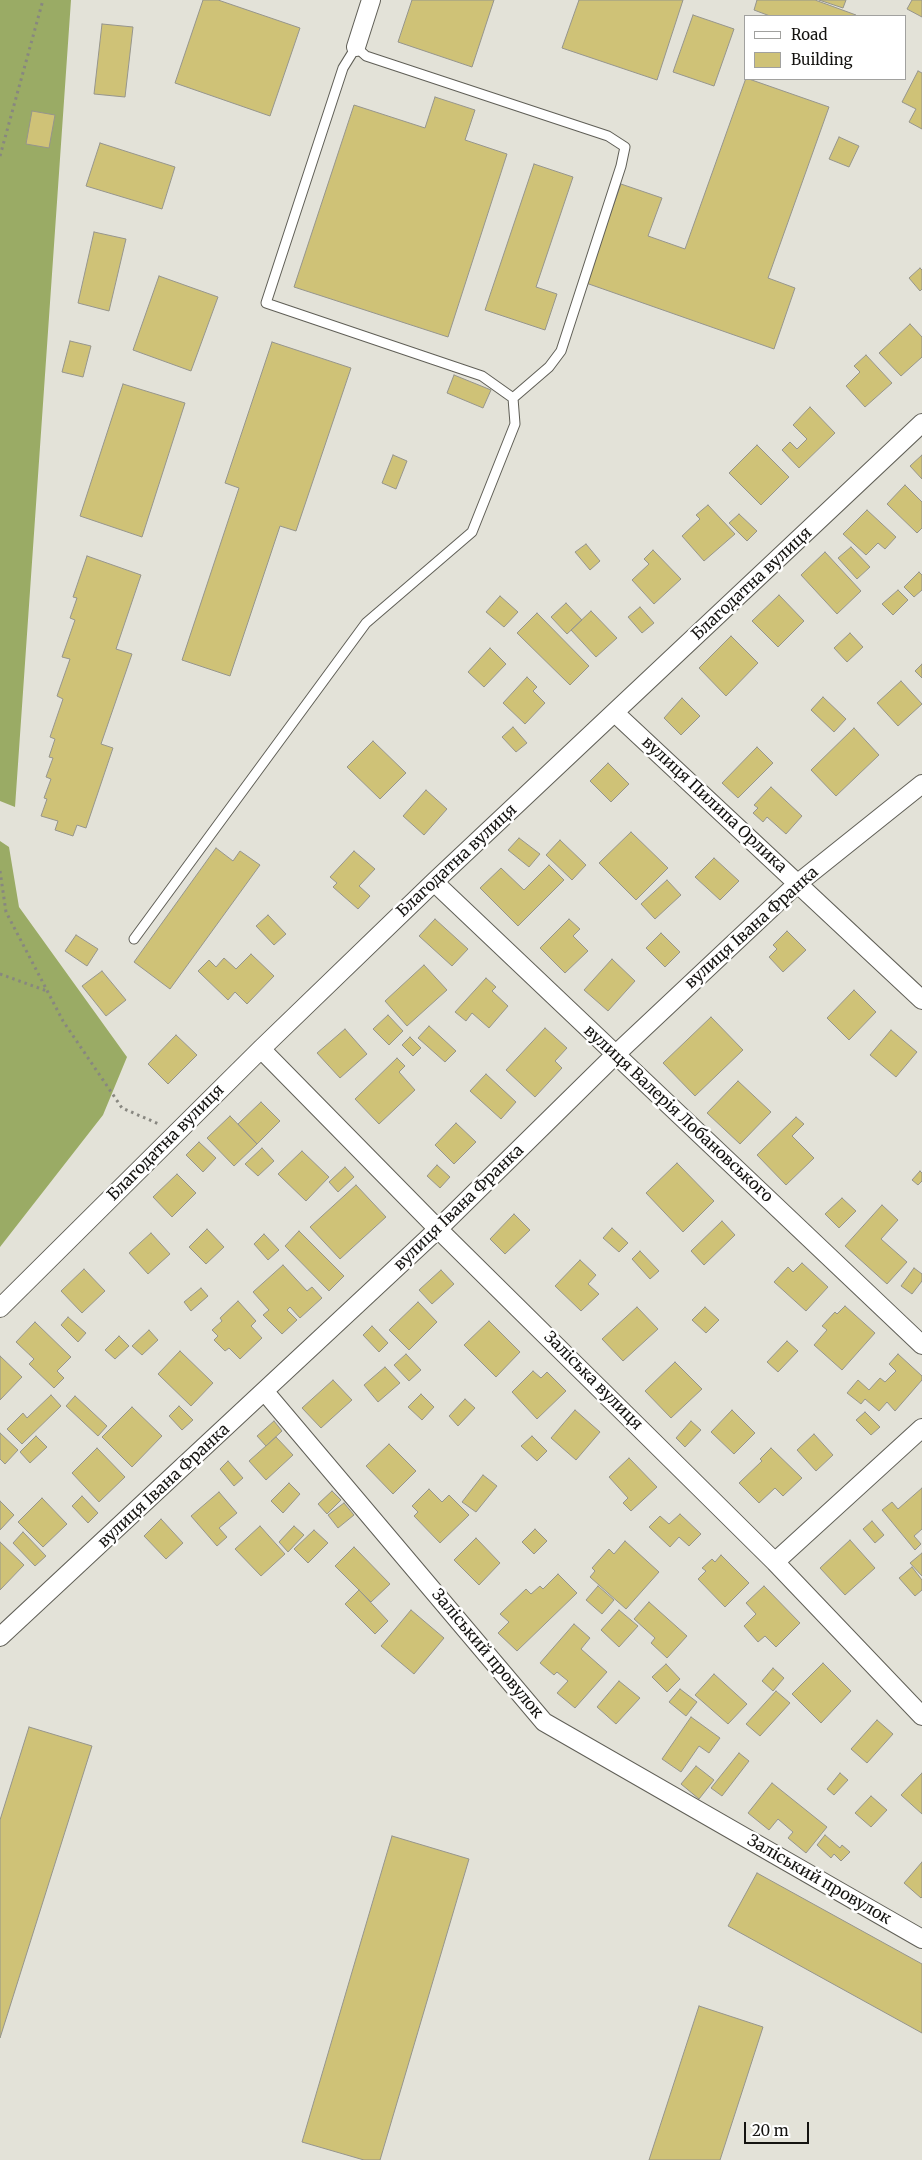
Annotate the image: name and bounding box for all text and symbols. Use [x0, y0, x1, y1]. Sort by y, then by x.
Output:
legend [744, 15, 907, 80]
text: Road [791, 25, 827, 44]
text: Building [791, 50, 853, 69]
street label: Благодатна вулиця [688, 524, 816, 644]
street label: вулиця Пилипа Орлика [638, 733, 790, 877]
street label: Благодатна вулиця [393, 801, 521, 921]
street label: вулиця Івана Франка [681, 863, 823, 993]
street label: вулиця Валерія Лобановського [580, 1021, 776, 1207]
street label: Благодатна вулиця [104, 1081, 228, 1205]
street label: вулиця Івана Франка [390, 1141, 528, 1275]
street label: Заліська вулиця [540, 1328, 646, 1434]
street label: вулиця Івана Франка [94, 1420, 234, 1552]
street label: Заліський провулок [427, 1585, 547, 1723]
street label: Заліський провулок [744, 1831, 894, 1929]
scale bar [747, 2112, 812, 2144]
text: 20 m [752, 2121, 789, 2140]

